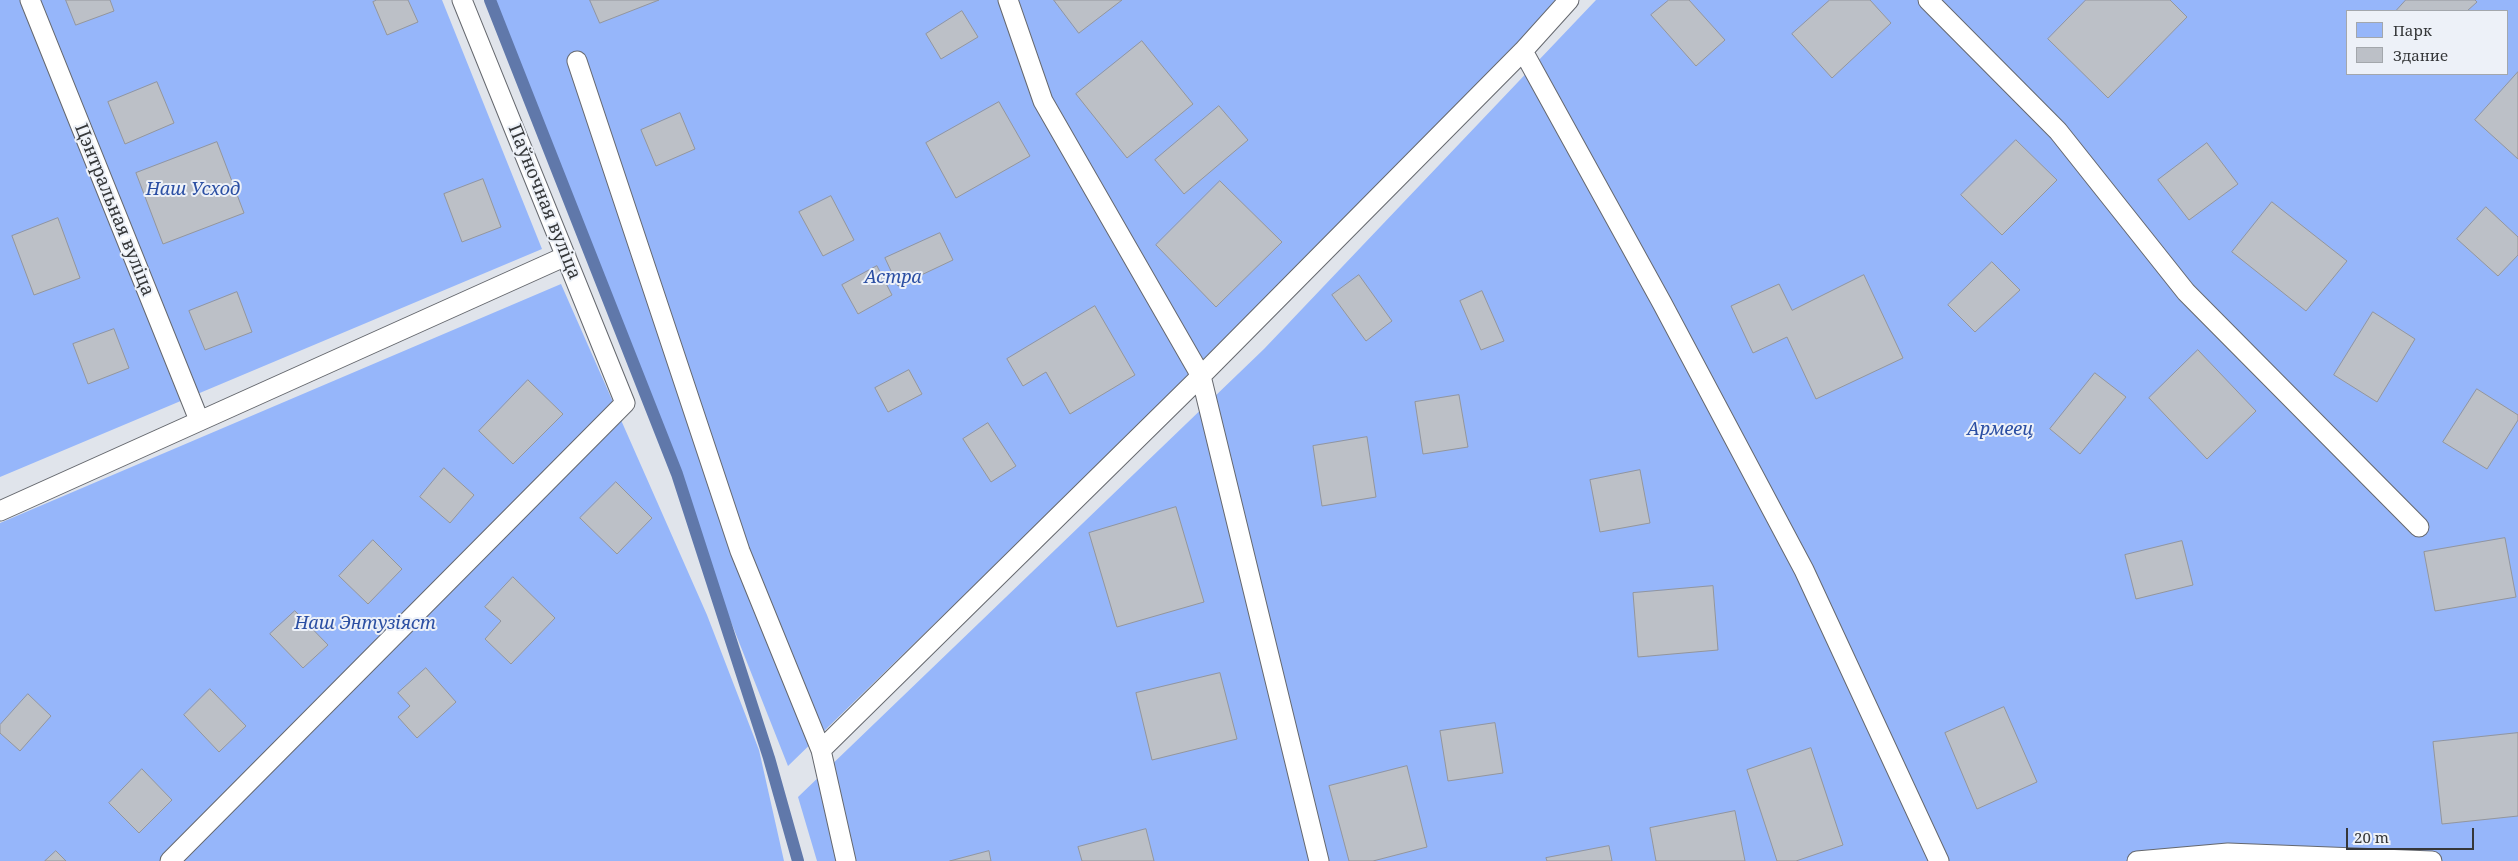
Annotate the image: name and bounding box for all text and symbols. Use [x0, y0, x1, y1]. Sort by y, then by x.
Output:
legend [2346, 10, 2508, 75]
text: Парк [2393, 20, 2432, 40]
text: Здание [2393, 45, 2448, 65]
street label: Цэнтральная вуліца [70, 121, 158, 299]
street label: Паўночная вуліца [503, 121, 585, 283]
park label: Наш Усход [146, 179, 240, 201]
park label: Астра [864, 267, 922, 289]
park label: Армеец [1967, 419, 2033, 441]
park label: Наш Энтузіяст [294, 613, 436, 635]
scale bar [2348, 818, 2476, 850]
text: 20 m [2354, 827, 2389, 847]

